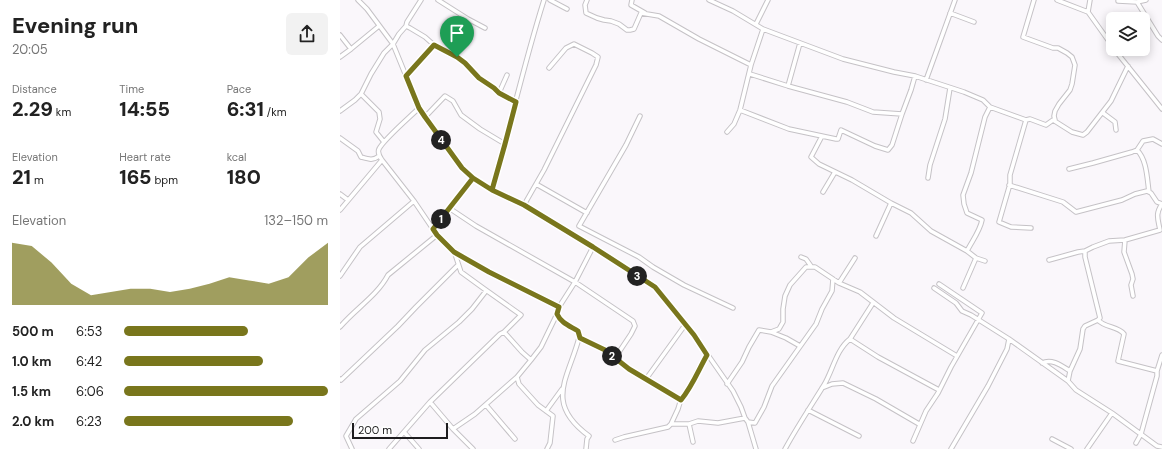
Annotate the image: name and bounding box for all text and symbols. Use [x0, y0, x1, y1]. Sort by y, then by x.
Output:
text: Evening run [12, 11, 138, 40]
map controls [1106, 12, 1150, 56]
button: layers [1106, 12, 1150, 56]
button: share [286, 13, 328, 55]
pin [440, 16, 474, 57]
icon: arrive [446, 22, 468, 44]
text: 20:05 [12, 41, 48, 58]
text: Distance [12, 82, 57, 96]
text: Time [119, 82, 144, 96]
text: Pace [227, 82, 251, 96]
text: 2.29 [12, 96, 53, 122]
text: 14:55 [119, 96, 170, 122]
text: 6:31 [227, 96, 264, 122]
text: km [53, 105, 71, 119]
text: /km [264, 105, 287, 119]
pin: 4 [431, 130, 451, 150]
text: 4 [437, 133, 445, 147]
text: Elevation [12, 150, 58, 164]
text: Heart rate [119, 150, 171, 164]
text: kcal [227, 150, 247, 164]
text: 21 [12, 164, 31, 190]
text: 165 [119, 164, 151, 190]
text: 180 [227, 164, 261, 190]
text: m [31, 173, 44, 187]
text: bpm [151, 173, 178, 187]
pin: 1 [431, 209, 451, 229]
text: Elevation [12, 212, 66, 229]
text: 132–150 m [264, 212, 328, 229]
text: 1 [439, 212, 443, 226]
pin: 3 [627, 266, 647, 286]
text: 3 [634, 269, 640, 283]
text: 500 m [12, 323, 54, 340]
text: 6:53 [76, 323, 102, 340]
pin: 2 [602, 346, 622, 366]
text: 2 [609, 349, 615, 363]
text: 1.0 km [12, 353, 51, 370]
text: 6:42 [76, 353, 102, 370]
text: 1.5 km [12, 383, 51, 400]
text: 6:06 [76, 383, 104, 400]
text: 2.0 km [12, 413, 54, 430]
text: 6:23 [76, 413, 102, 430]
scale bar [352, 421, 448, 440]
text: 200 m [358, 423, 392, 437]

